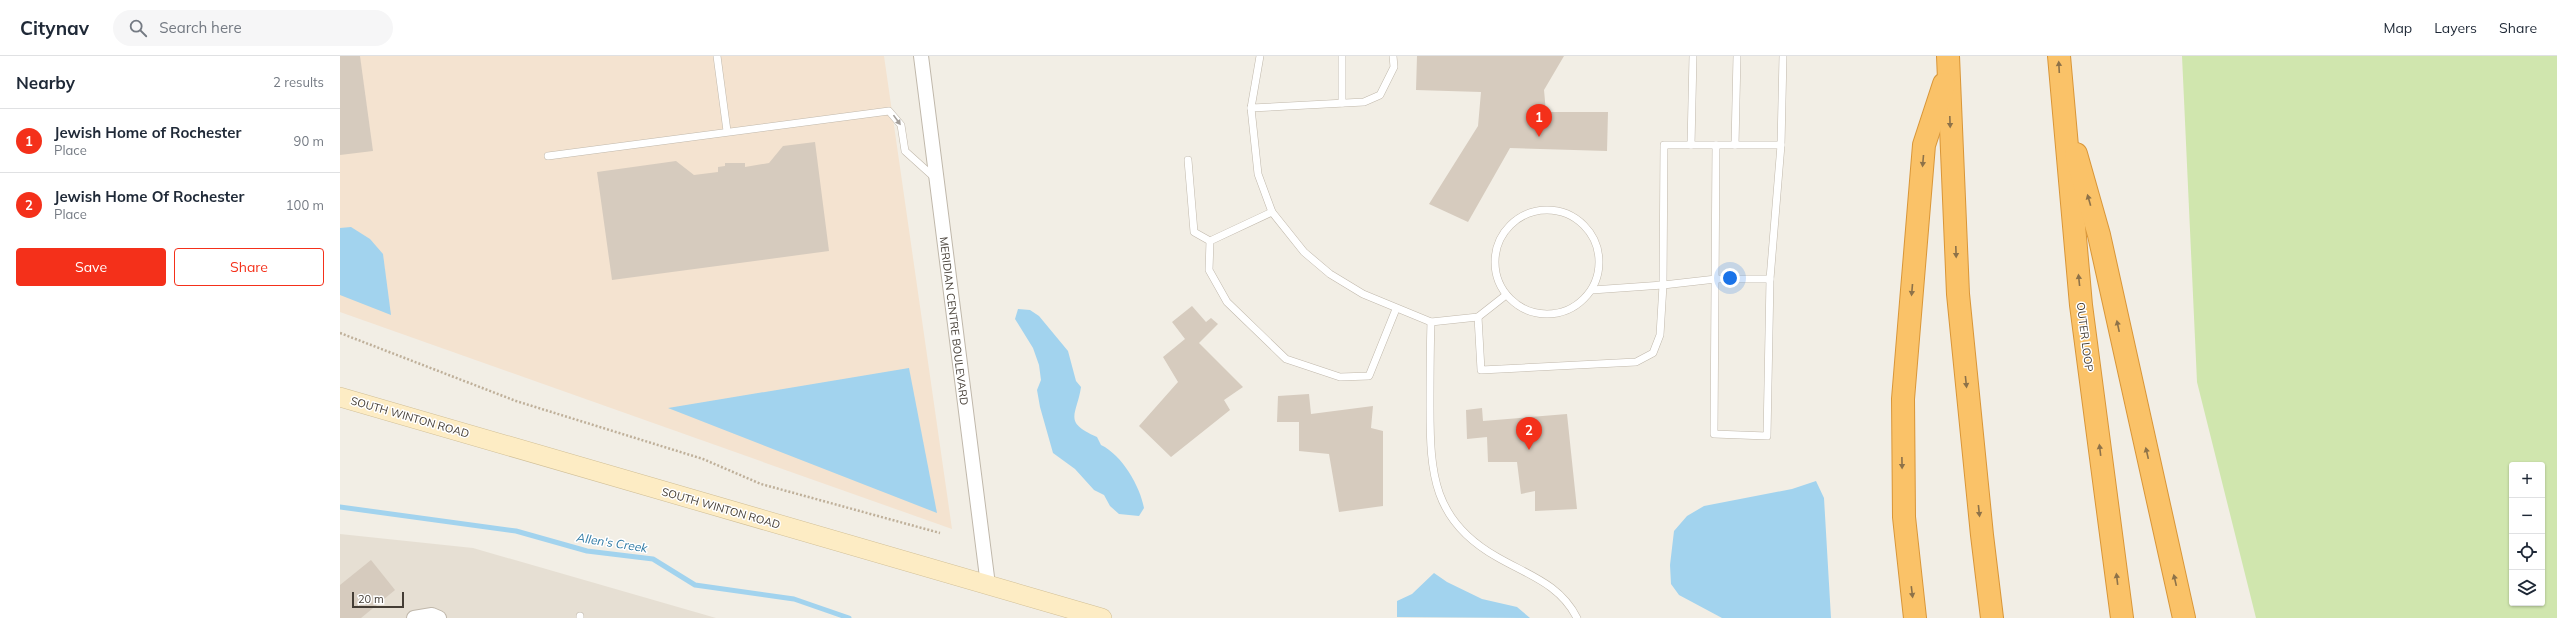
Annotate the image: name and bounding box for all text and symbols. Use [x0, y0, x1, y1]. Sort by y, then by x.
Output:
search box [113, 10, 393, 46]
text: Citynav [20, 16, 89, 40]
icon: search [127, 17, 149, 39]
text: Search here [159, 18, 242, 37]
text: Map [2383, 19, 2412, 37]
text: Layers [2434, 19, 2477, 37]
text: Share [2499, 19, 2537, 37]
one-way arrow [2056, 61, 2063, 73]
text: Nearby [16, 72, 75, 93]
text: 2 results [273, 74, 324, 90]
pin: 1 [1526, 104, 1552, 137]
one-way arrow [893, 114, 901, 125]
one-way arrow [1947, 116, 1954, 128]
text: Jewish Home of Rochester [54, 123, 241, 142]
text: 1 [25, 133, 33, 149]
text: 90 m [294, 133, 324, 149]
text: Place [54, 142, 87, 158]
one-way arrow [1919, 155, 1926, 167]
text: Jewish Home Of Rochester [54, 187, 244, 206]
one-way arrow [2086, 193, 2092, 205]
text: 2 [25, 197, 33, 213]
text: 100 m [286, 197, 324, 213]
text: Place [54, 206, 87, 222]
street label: MERIDIAN CENTRE BOULEVARD [937, 236, 971, 406]
one-way arrow [1953, 246, 1959, 259]
button: Save [16, 248, 166, 286]
button: Share [174, 248, 324, 286]
your location [1720, 268, 1740, 288]
one-way arrow [2075, 274, 2082, 286]
one-way arrow [1908, 284, 1915, 296]
street label: OUTER LOOP [2074, 301, 2096, 373]
one-way arrow [2114, 320, 2120, 333]
one-way arrow [1963, 376, 1970, 388]
street label: SOUTH WINTON ROAD [349, 393, 471, 441]
pin: 2 [1516, 417, 1542, 450]
one-way arrow [2097, 444, 2103, 456]
one-way arrow [2143, 447, 2149, 459]
one-way arrow [1899, 457, 1906, 469]
map controls [2509, 462, 2545, 606]
button: + [2509, 462, 2545, 498]
street label: SOUTH WINTON ROAD [660, 484, 782, 532]
button: − [2509, 498, 2545, 534]
one-way arrow [1976, 505, 1983, 517]
water label: Allen's Creek [575, 529, 649, 556]
button: locate [2509, 534, 2545, 570]
button: layers [2509, 570, 2545, 606]
one-way arrow [2114, 573, 2120, 585]
one-way arrow [2172, 574, 2178, 586]
one-way arrow [1909, 586, 1915, 598]
scale bar [352, 590, 404, 609]
text: 20 m [358, 592, 384, 606]

